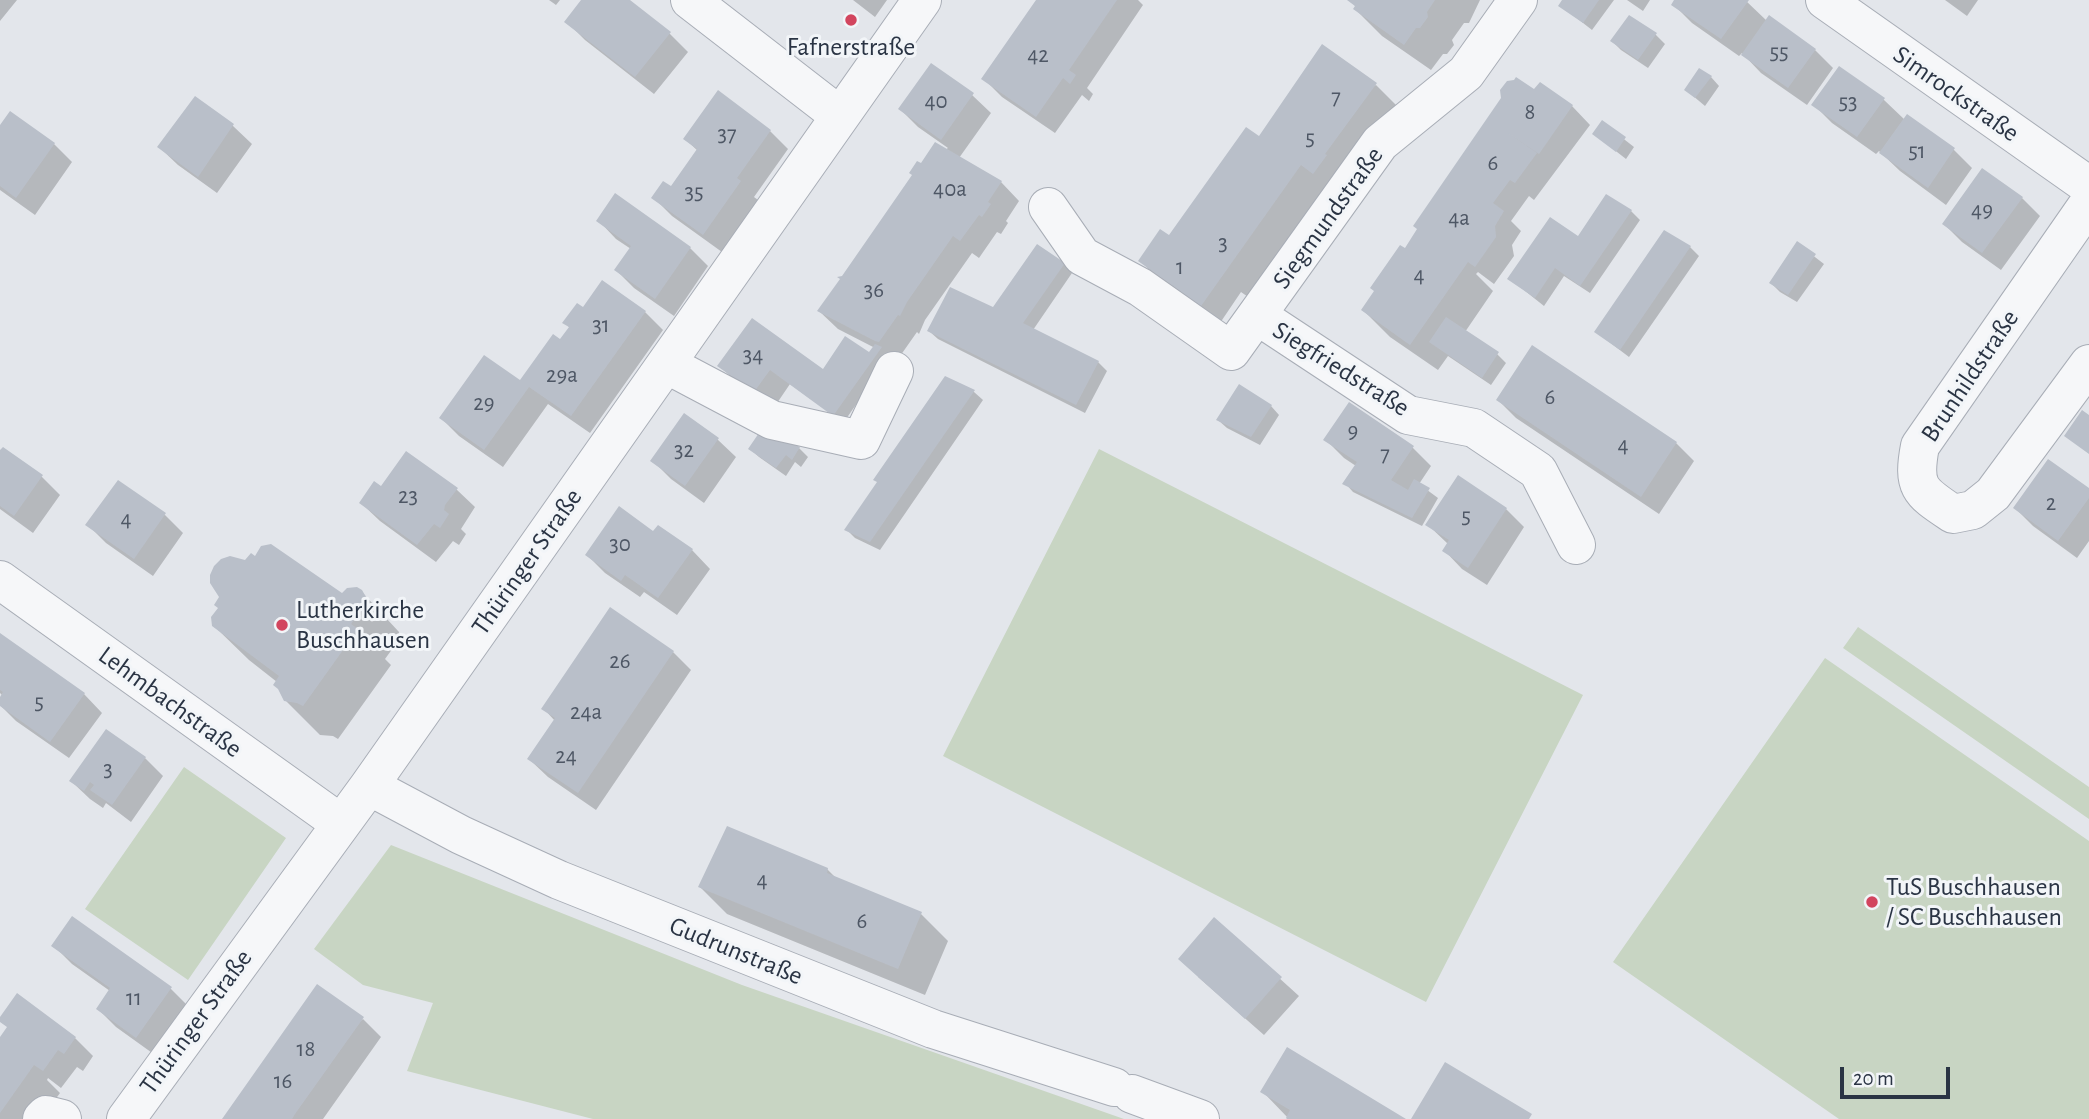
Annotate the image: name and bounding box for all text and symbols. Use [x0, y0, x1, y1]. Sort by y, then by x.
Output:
marker: Fafnerstraße [843, 12, 859, 28]
place label: Fafnerstraße [787, 31, 915, 63]
house number: 55 [1769, 38, 1789, 66]
street label: Simrockstraße [1887, 39, 2025, 149]
house number: 42 [1027, 41, 1049, 69]
house number: 7 [1331, 83, 1341, 111]
house number: 40 [924, 87, 948, 115]
house number: 53 [1838, 88, 1858, 116]
house number: 8 [1525, 98, 1535, 126]
house number: 37 [717, 120, 737, 148]
house number: 5 [1305, 124, 1315, 152]
house number: 51 [1908, 137, 1926, 165]
street label: Siegmundstraße [1266, 141, 1390, 295]
house number: 6 [1488, 149, 1498, 177]
house number: 40a [933, 175, 967, 203]
house number: 35 [684, 178, 704, 206]
house number: 49 [1971, 196, 1993, 224]
house number: 4a [1448, 204, 1470, 232]
house number: 3 [1218, 229, 1228, 257]
house number: 1 [1176, 253, 1184, 281]
house number: 4 [1413, 261, 1425, 289]
house number: 36 [864, 276, 884, 304]
street label: Brunhildstraße [1914, 304, 2026, 448]
house number: 31 [592, 311, 610, 339]
street label: Siegfriedstraße [1267, 315, 1415, 423]
house number: 34 [743, 341, 763, 369]
house number: 29a [546, 361, 578, 389]
house number: 6 [1545, 383, 1555, 411]
house number: 29 [473, 389, 495, 417]
house number: 9 [1348, 417, 1358, 445]
house number: 4 [1617, 431, 1629, 459]
house number: 32 [674, 436, 694, 464]
house number: 7 [1380, 440, 1390, 468]
house number: 23 [398, 482, 418, 510]
street label: Thüringer Straße [465, 483, 589, 641]
house number: 2 [2046, 489, 2056, 517]
house number: 5 [1461, 502, 1471, 530]
house number: 4 [120, 505, 132, 533]
house number: 30 [609, 530, 631, 558]
place label: Lutherkirche Buschhausen [296, 594, 430, 656]
marker: Lutherkirche Buschhausen [274, 617, 290, 633]
street label: Lehmbachstraße [92, 639, 248, 765]
house number: 26 [609, 647, 631, 675]
house number: 5 [34, 688, 44, 716]
house number: 24a [570, 698, 602, 726]
house number: 24 [555, 742, 577, 770]
house number: 3 [103, 755, 113, 783]
house number: 4 [756, 866, 768, 894]
place label: TuS Buschhausen / SC Buschhausen [1886, 871, 2062, 932]
marker: TuS Buschhausen / SC Buschhausen [1864, 894, 1880, 910]
house number: 6 [857, 907, 867, 935]
street label: Gudrunstraße [665, 910, 807, 992]
street label: Thüringer Straße [133, 943, 259, 1101]
house number: 11 [126, 984, 142, 1012]
house number: 18 [297, 1035, 315, 1063]
scale bar [1844, 1052, 1954, 1096]
house number: 16 [274, 1067, 292, 1095]
text: 20 m [1853, 1068, 1894, 1089]

